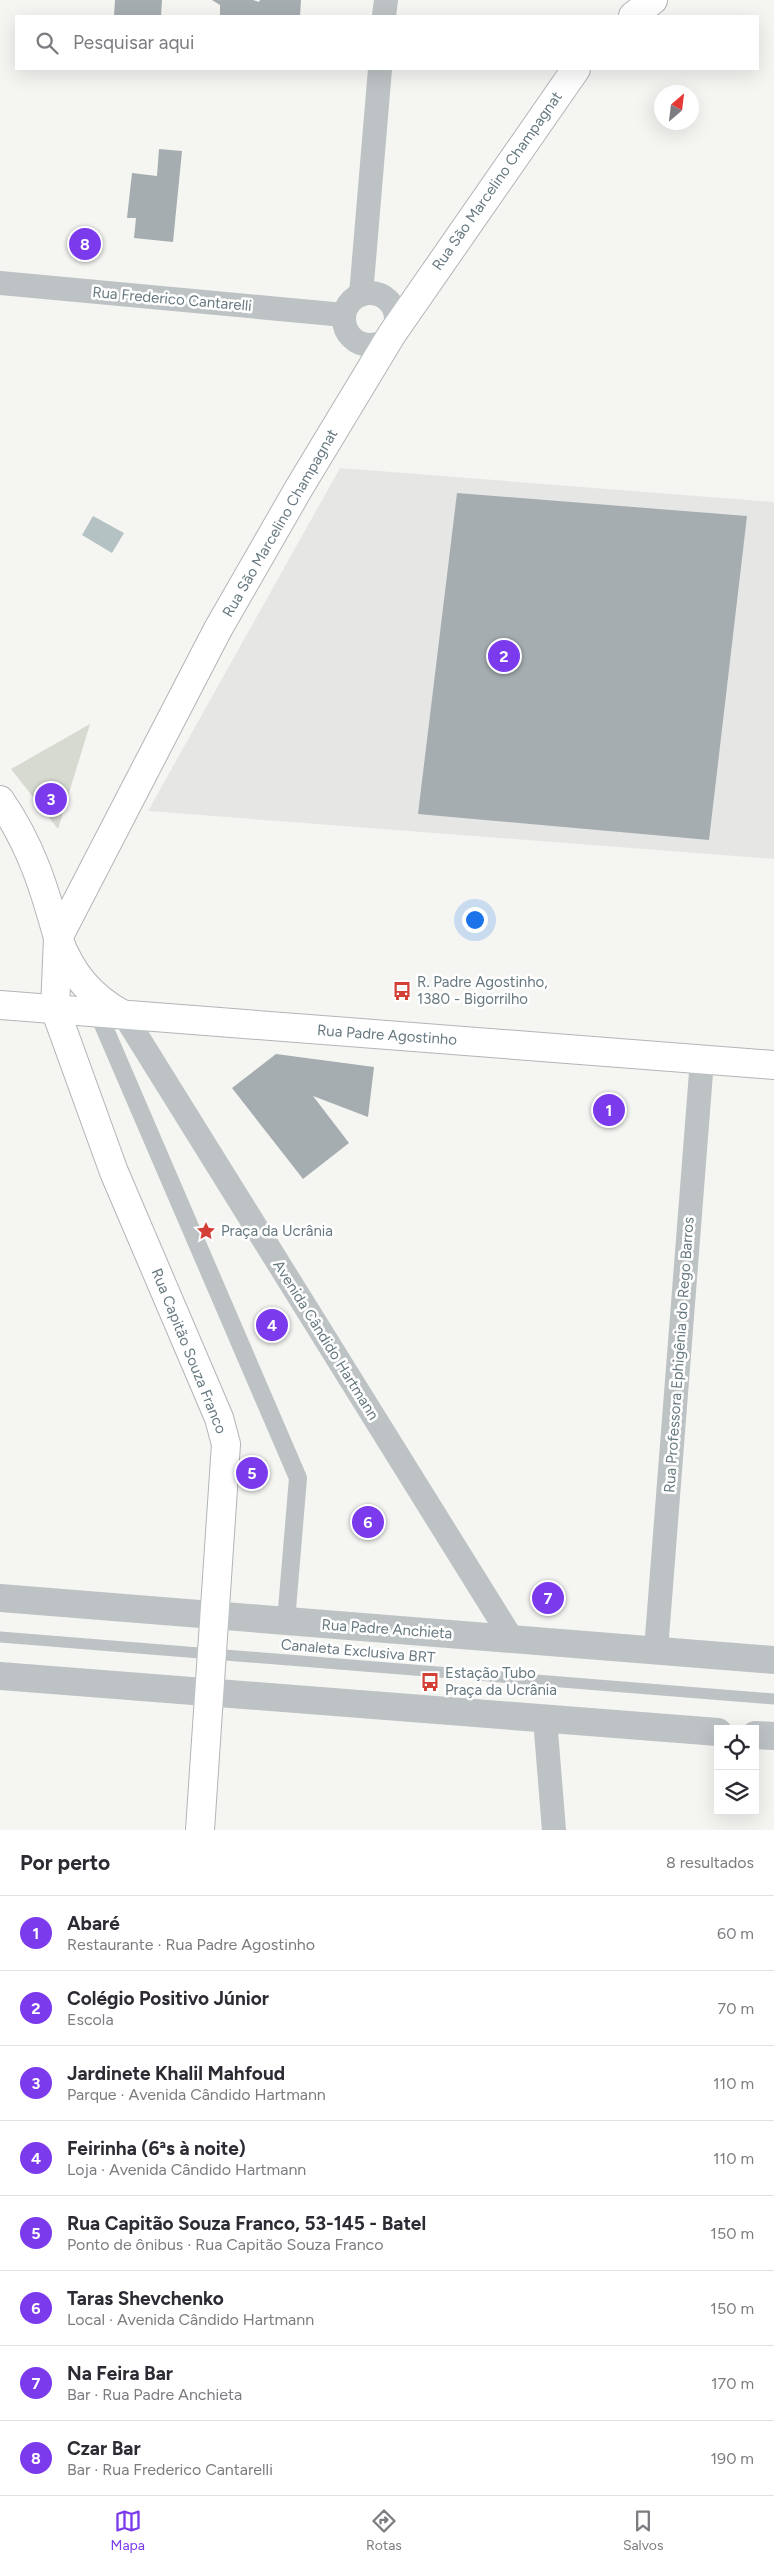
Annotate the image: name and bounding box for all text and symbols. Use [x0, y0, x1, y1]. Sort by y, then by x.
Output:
search box [15, 15, 759, 70]
icon: search [33, 29, 61, 57]
text: Pesquisar aqui [73, 31, 194, 54]
north arrow [654, 85, 699, 130]
street label: Rua São Marcelino Champagnat [428, 88, 566, 274]
pin: 8 [69, 225, 101, 263]
street label: Rua Frederico Cantarelli [92, 283, 252, 315]
street label: Rua São Marcelino Champagnat [219, 425, 342, 620]
pin: 2 [488, 637, 520, 675]
pin: 3 [35, 780, 67, 818]
your location [462, 907, 488, 933]
place label: R. Padre Agostinho, 1380 - Bigorrilho [417, 973, 548, 1008]
bus stop icon: R. Padre Agostinho, 1380 - Bigorrilho [391, 980, 413, 1002]
street label: Rua Padre Agostinho [316, 1021, 458, 1049]
pin: 1 [593, 1091, 625, 1129]
street label: Rua Professora Ephigênia do Rego Barros [660, 1216, 698, 1494]
place icon: Praça da Ucrânia [195, 1220, 217, 1242]
place label: Praça da Ucrânia [221, 1222, 333, 1240]
street label: Avenida Cândido Hartmann [269, 1257, 383, 1423]
street label: Rua Capitão Souza Franco [148, 1266, 231, 1436]
pin: 4 [256, 1306, 288, 1344]
pin: 5 [236, 1454, 268, 1492]
pin: 6 [352, 1503, 384, 1541]
pin: 7 [532, 1579, 564, 1617]
street label: Rua Padre Anchieta [321, 1615, 453, 1643]
street label: Canaleta Exclusiva BRT [280, 1635, 437, 1667]
place label: Estação Tubo Praça da Ucrânia [445, 1664, 557, 1699]
bus stop icon: Estação Tubo Praça da Ucrânia [419, 1671, 441, 1693]
map controls [714, 1725, 759, 1815]
button: locate [714, 1725, 759, 1770]
button: layers [714, 1770, 759, 1815]
text: Por perto [20, 1850, 110, 1875]
text: 8 resultados [666, 1853, 754, 1872]
text: Abaré [67, 1912, 120, 1935]
text: 1 [33, 1924, 39, 1943]
text: 60 m [717, 1924, 754, 1943]
text: Restaurante · Rua Padre Agostinho [67, 1935, 315, 1954]
text: Colégio Positivo Júnior [67, 1987, 269, 2010]
text: 2 [31, 1999, 41, 2018]
text: 70 m [718, 1999, 754, 2018]
text: Escola [67, 2010, 114, 2029]
text: Jardinete Khalil Mahfoud [67, 2062, 285, 2085]
text: 3 [32, 2074, 40, 2093]
text: 110 m [713, 2074, 754, 2093]
text: Parque · Avenida Cândido Hartmann [67, 2085, 326, 2104]
text: Feirinha (6ªs à noite) [67, 2137, 246, 2160]
text: 4 [31, 2149, 41, 2168]
text: 110 m [713, 2149, 754, 2168]
text: Loja · Avenida Cândido Hartmann [67, 2160, 306, 2179]
text: Rua Capitão Souza Franco, 53-145 - Batel [67, 2212, 426, 2235]
text: 5 [31, 2224, 41, 2243]
text: 150 m [710, 2224, 754, 2243]
text: Ponto de ônibus · Rua Capitão Souza Franco [67, 2235, 384, 2254]
text: Taras Shevchenko [67, 2287, 224, 2310]
text: 6 [31, 2299, 41, 2318]
text: 150 m [710, 2299, 754, 2318]
text: Local · Avenida Cândido Hartmann [67, 2310, 314, 2329]
text: Na Feira Bar [67, 2362, 173, 2385]
text: 7 [32, 2374, 40, 2393]
text: 170 m [711, 2374, 754, 2393]
text: Bar · Rua Padre Anchieta [67, 2385, 242, 2404]
text: Czar Bar [67, 2437, 141, 2460]
text: 8 [31, 2449, 41, 2468]
text: 190 m [711, 2449, 754, 2468]
text: Bar · Rua Frederico Cantarelli [67, 2460, 273, 2479]
tab: Mapa [111, 2507, 145, 2554]
tab: Rotas [366, 2507, 402, 2554]
tab: Salvos [623, 2507, 663, 2554]

